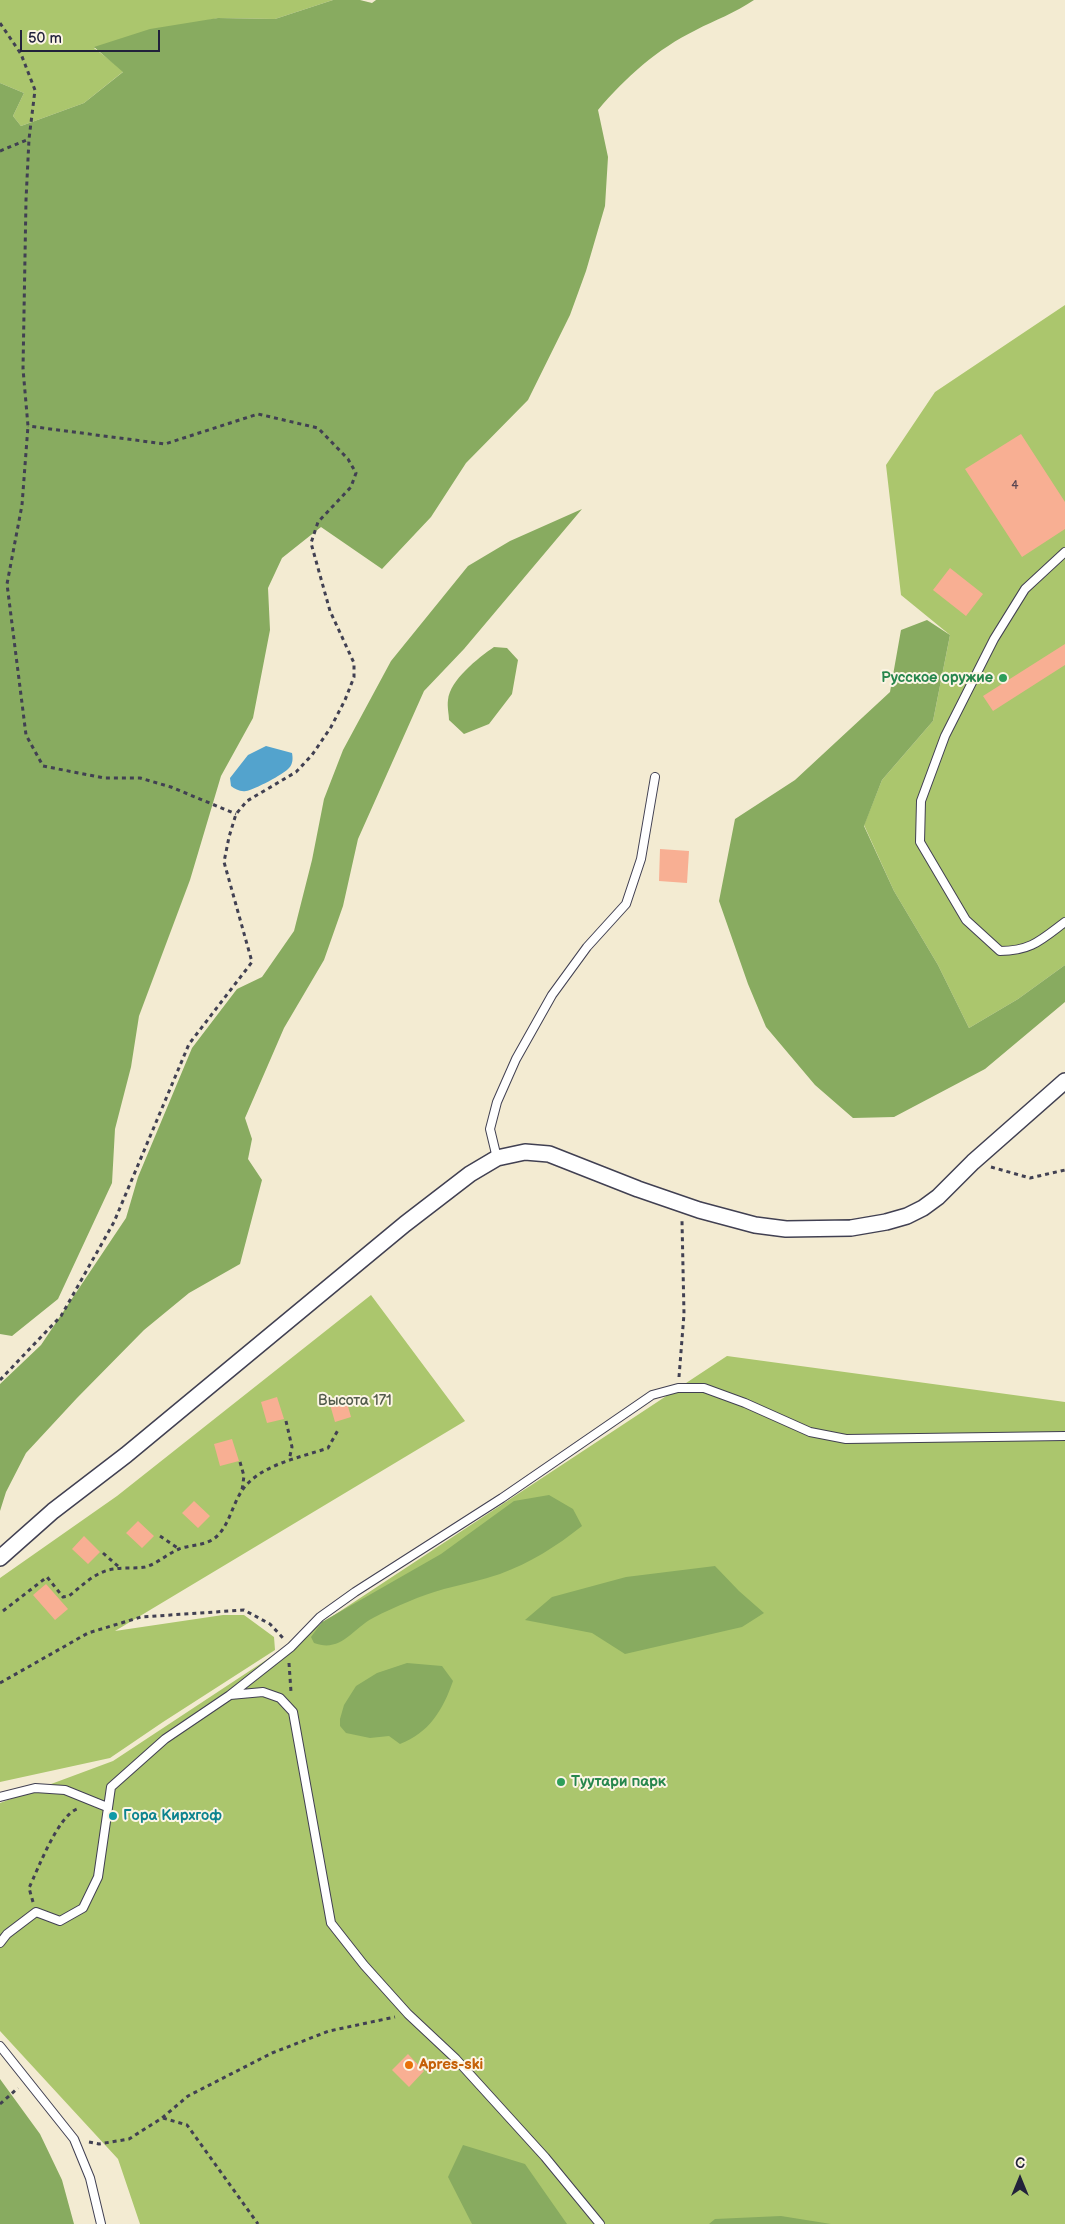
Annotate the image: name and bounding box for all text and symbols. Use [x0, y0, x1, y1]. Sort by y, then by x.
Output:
scale bar [22, 20, 162, 52]
text: 50 m [28, 29, 62, 48]
house number: 4 [1011, 479, 1019, 493]
place label: Русское оружие [881, 669, 993, 687]
marker: Русское оружие [997, 672, 1009, 684]
park label: Высота 171 [318, 1392, 392, 1410]
place label: Туутари парк [571, 1773, 666, 1791]
marker: Туутари парк [555, 1776, 567, 1788]
place label: Гора Кирхгоф [123, 1807, 222, 1825]
marker: Гора Кирхгоф [107, 1810, 119, 1822]
place label: Apres-ski [419, 2056, 483, 2074]
marker: Apres-ski [403, 2059, 415, 2071]
north arrow [995, 2154, 1045, 2204]
text: С [1015, 2155, 1025, 2172]

